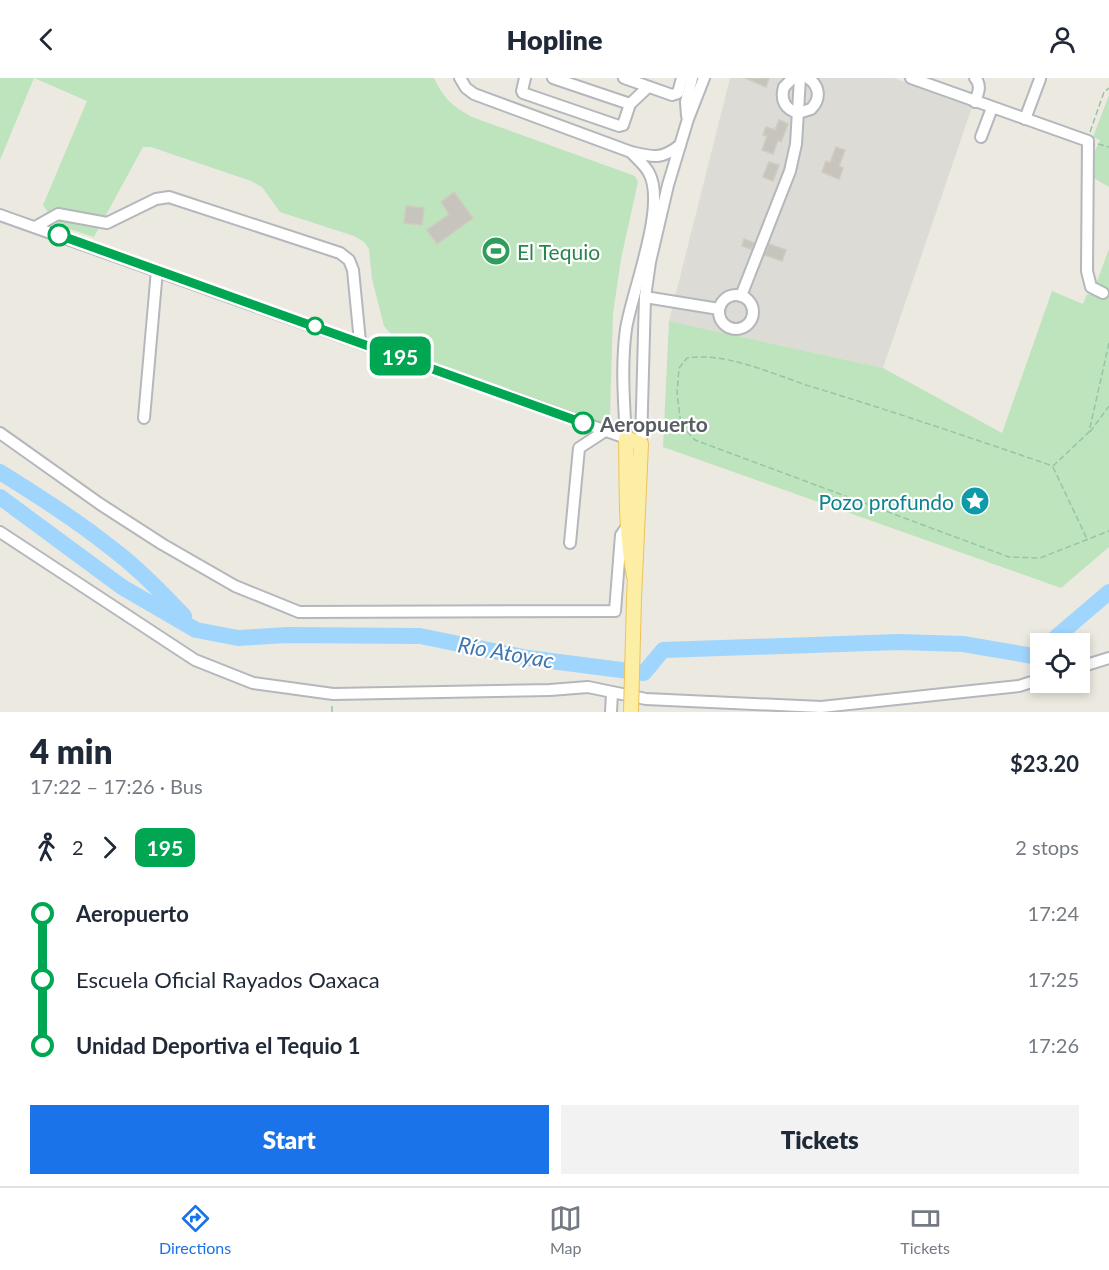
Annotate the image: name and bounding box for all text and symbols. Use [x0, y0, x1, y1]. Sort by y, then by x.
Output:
icon: back [30, 23, 63, 56]
text: Hopline [507, 23, 602, 56]
icon: person [1046, 23, 1079, 56]
unlabelled marker [48, 224, 70, 246]
sports icon: El Tequio [480, 235, 512, 267]
place label: El Tequio [517, 239, 600, 264]
unlabelled marker [306, 317, 324, 335]
line badge: 195 [366, 336, 434, 376]
text: 195 [382, 344, 418, 369]
place label: Aeropuerto [599, 411, 708, 436]
marker: Aeropuerto [572, 412, 594, 434]
place icon: Pozo profundo [959, 485, 991, 517]
place label: Pozo profundo [819, 489, 954, 514]
water label: Río Atoyac [456, 630, 556, 674]
map controls [1030, 633, 1090, 693]
button: locate [1030, 633, 1090, 693]
text: 4 min [30, 731, 112, 771]
text: $23.20 [1010, 750, 1079, 777]
text: 17:22 – 17:26 · Bus [30, 774, 203, 798]
icon: walk [30, 831, 63, 864]
icon: forward [93, 831, 126, 864]
text: 2 [72, 835, 84, 859]
text: 195 [147, 835, 183, 860]
text: 2 stops [1015, 835, 1079, 859]
text: Aeropuerto [76, 900, 189, 927]
text: 17:24 [1028, 901, 1079, 925]
text: Escuela Oficial Rayados Oaxaca [76, 966, 380, 993]
text: 17:25 [1028, 967, 1079, 991]
text: Unidad Deportiva el Tequio 1 [76, 1032, 361, 1059]
text: 17:26 [1028, 1033, 1079, 1057]
button: Start [30, 1105, 549, 1174]
button: Tickets [561, 1105, 1079, 1174]
tab: Directions [159, 1202, 231, 1257]
tab: Map [549, 1202, 582, 1257]
tab: Tickets [900, 1202, 950, 1257]

